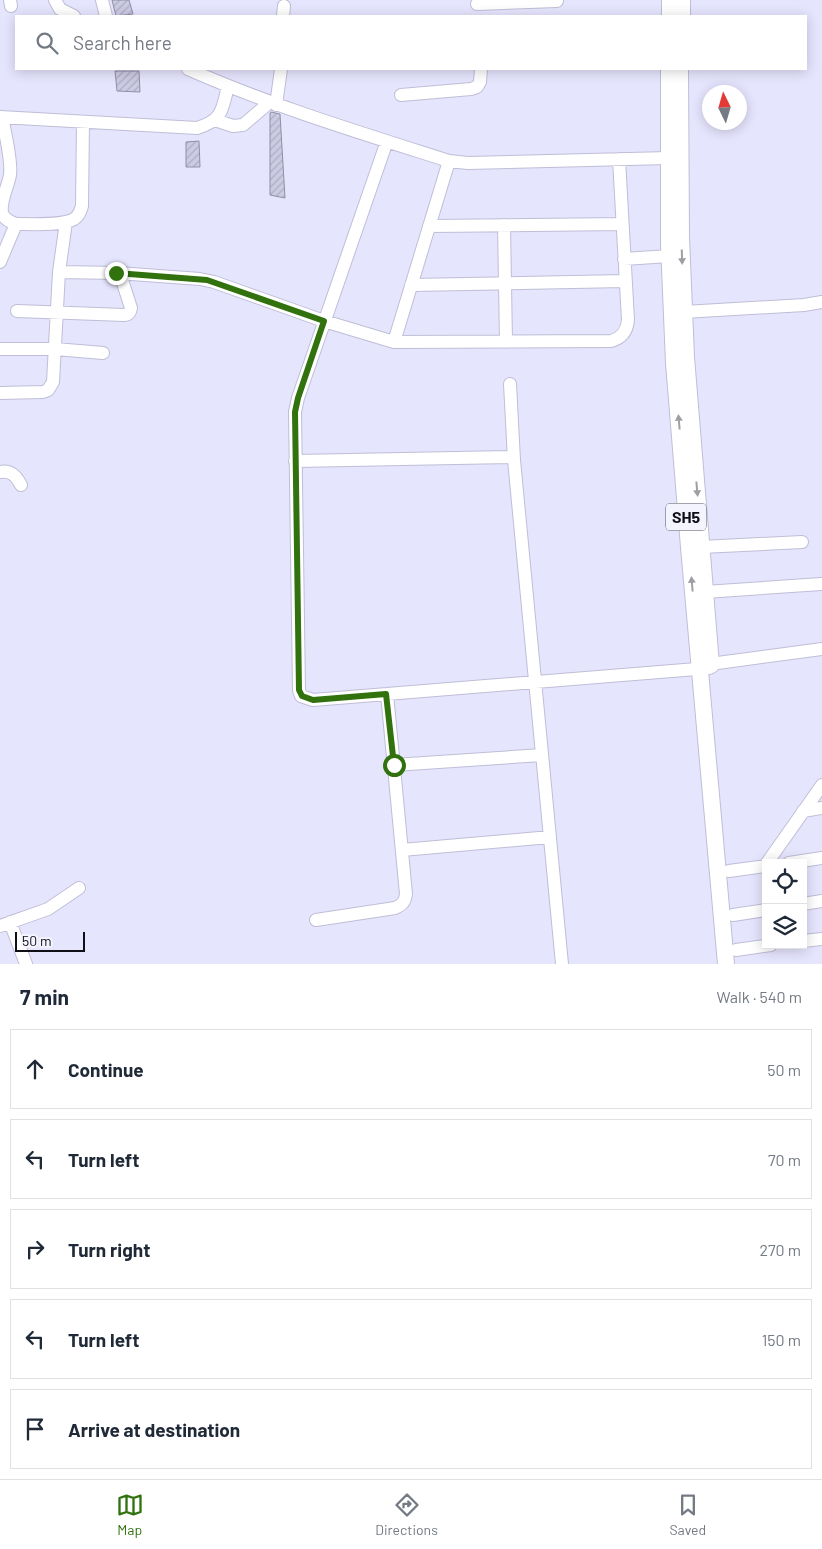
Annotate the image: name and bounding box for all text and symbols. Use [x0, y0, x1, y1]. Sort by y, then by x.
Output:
search box [15, 15, 807, 70]
icon: search [33, 29, 61, 57]
text: Search here [73, 31, 172, 54]
north arrow [702, 85, 747, 130]
one-way arrow [678, 250, 686, 266]
route end [105, 262, 128, 285]
one-way arrow [674, 414, 682, 430]
one-way arrow [693, 482, 701, 498]
road number: SH5 [666, 504, 706, 530]
one-way arrow [688, 576, 696, 592]
route start [383, 754, 406, 777]
map controls [762, 859, 807, 949]
button: locate [762, 859, 807, 904]
button: layers [762, 904, 807, 949]
scale bar [15, 929, 85, 952]
text: 50 m [22, 932, 51, 949]
text: 7 min [20, 984, 69, 1009]
text: Walk · 540 m [717, 987, 802, 1006]
icon: ahead [21, 1055, 49, 1083]
text: Continue [68, 1058, 144, 1081]
text: 50 m [767, 1060, 801, 1079]
icon: left [21, 1145, 49, 1173]
text: Turn left [68, 1148, 139, 1171]
text: 70 m [768, 1150, 801, 1169]
icon: right [21, 1235, 49, 1263]
text: Turn right [68, 1238, 150, 1261]
text: 270 m [759, 1240, 801, 1259]
icon: left [21, 1325, 49, 1353]
text: Turn left [68, 1328, 139, 1351]
text: 150 m [762, 1330, 801, 1349]
icon: arrive [21, 1415, 49, 1443]
text: Arrive at destination [68, 1418, 240, 1441]
tab: Map [116, 1491, 144, 1538]
tab: Directions [375, 1491, 438, 1538]
tab: Saved [669, 1491, 706, 1538]

